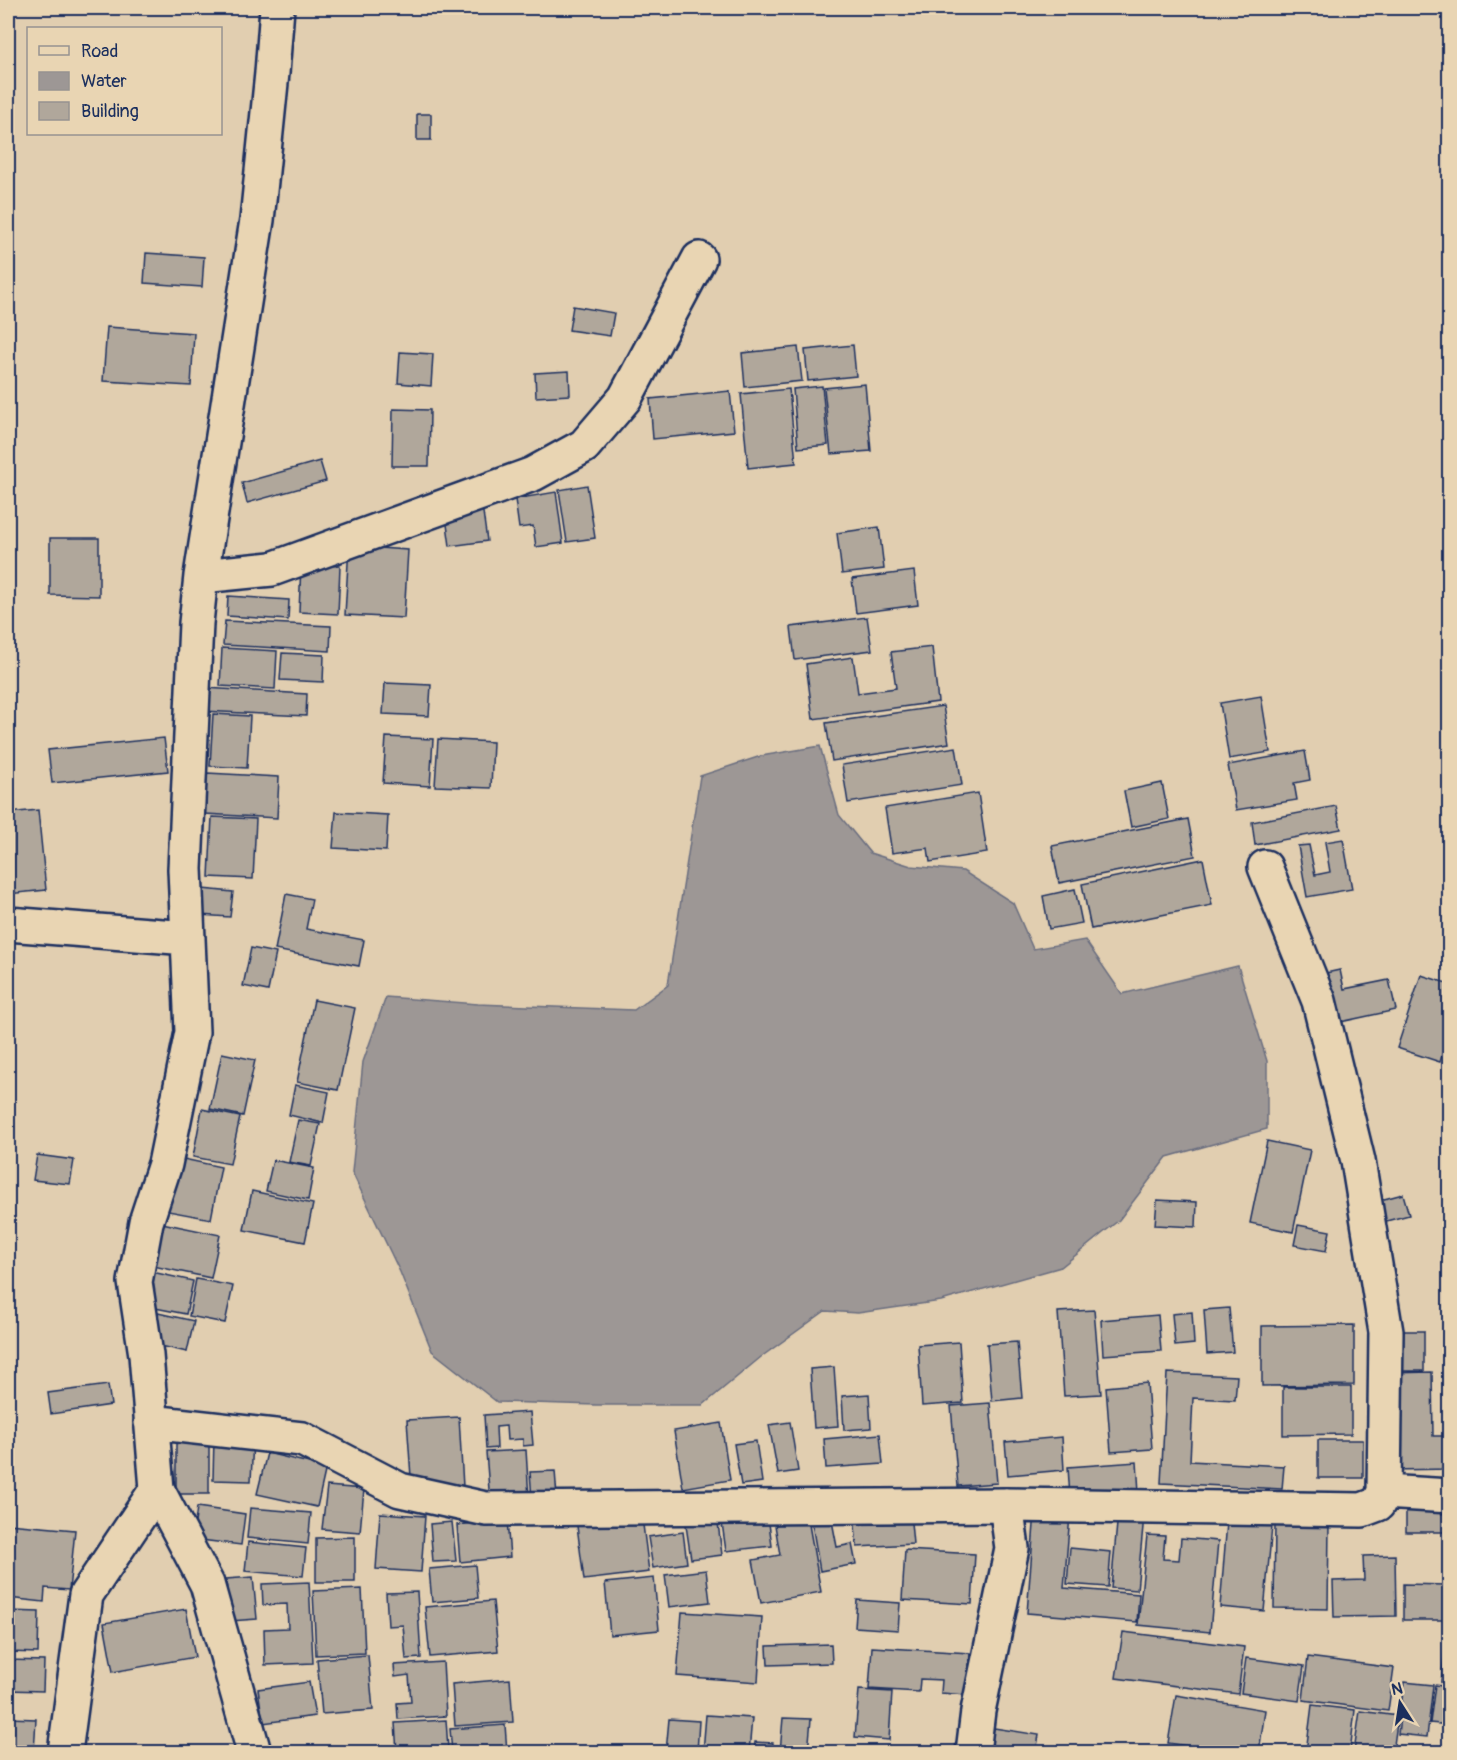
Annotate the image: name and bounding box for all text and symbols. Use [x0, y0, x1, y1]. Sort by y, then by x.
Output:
legend [27, 27, 222, 135]
text: Road [81, 40, 118, 63]
text: Water [81, 70, 127, 93]
text: Building [81, 100, 139, 123]
north arrow [1370, 1673, 1430, 1733]
text: N [1390, 1678, 1405, 1700]

